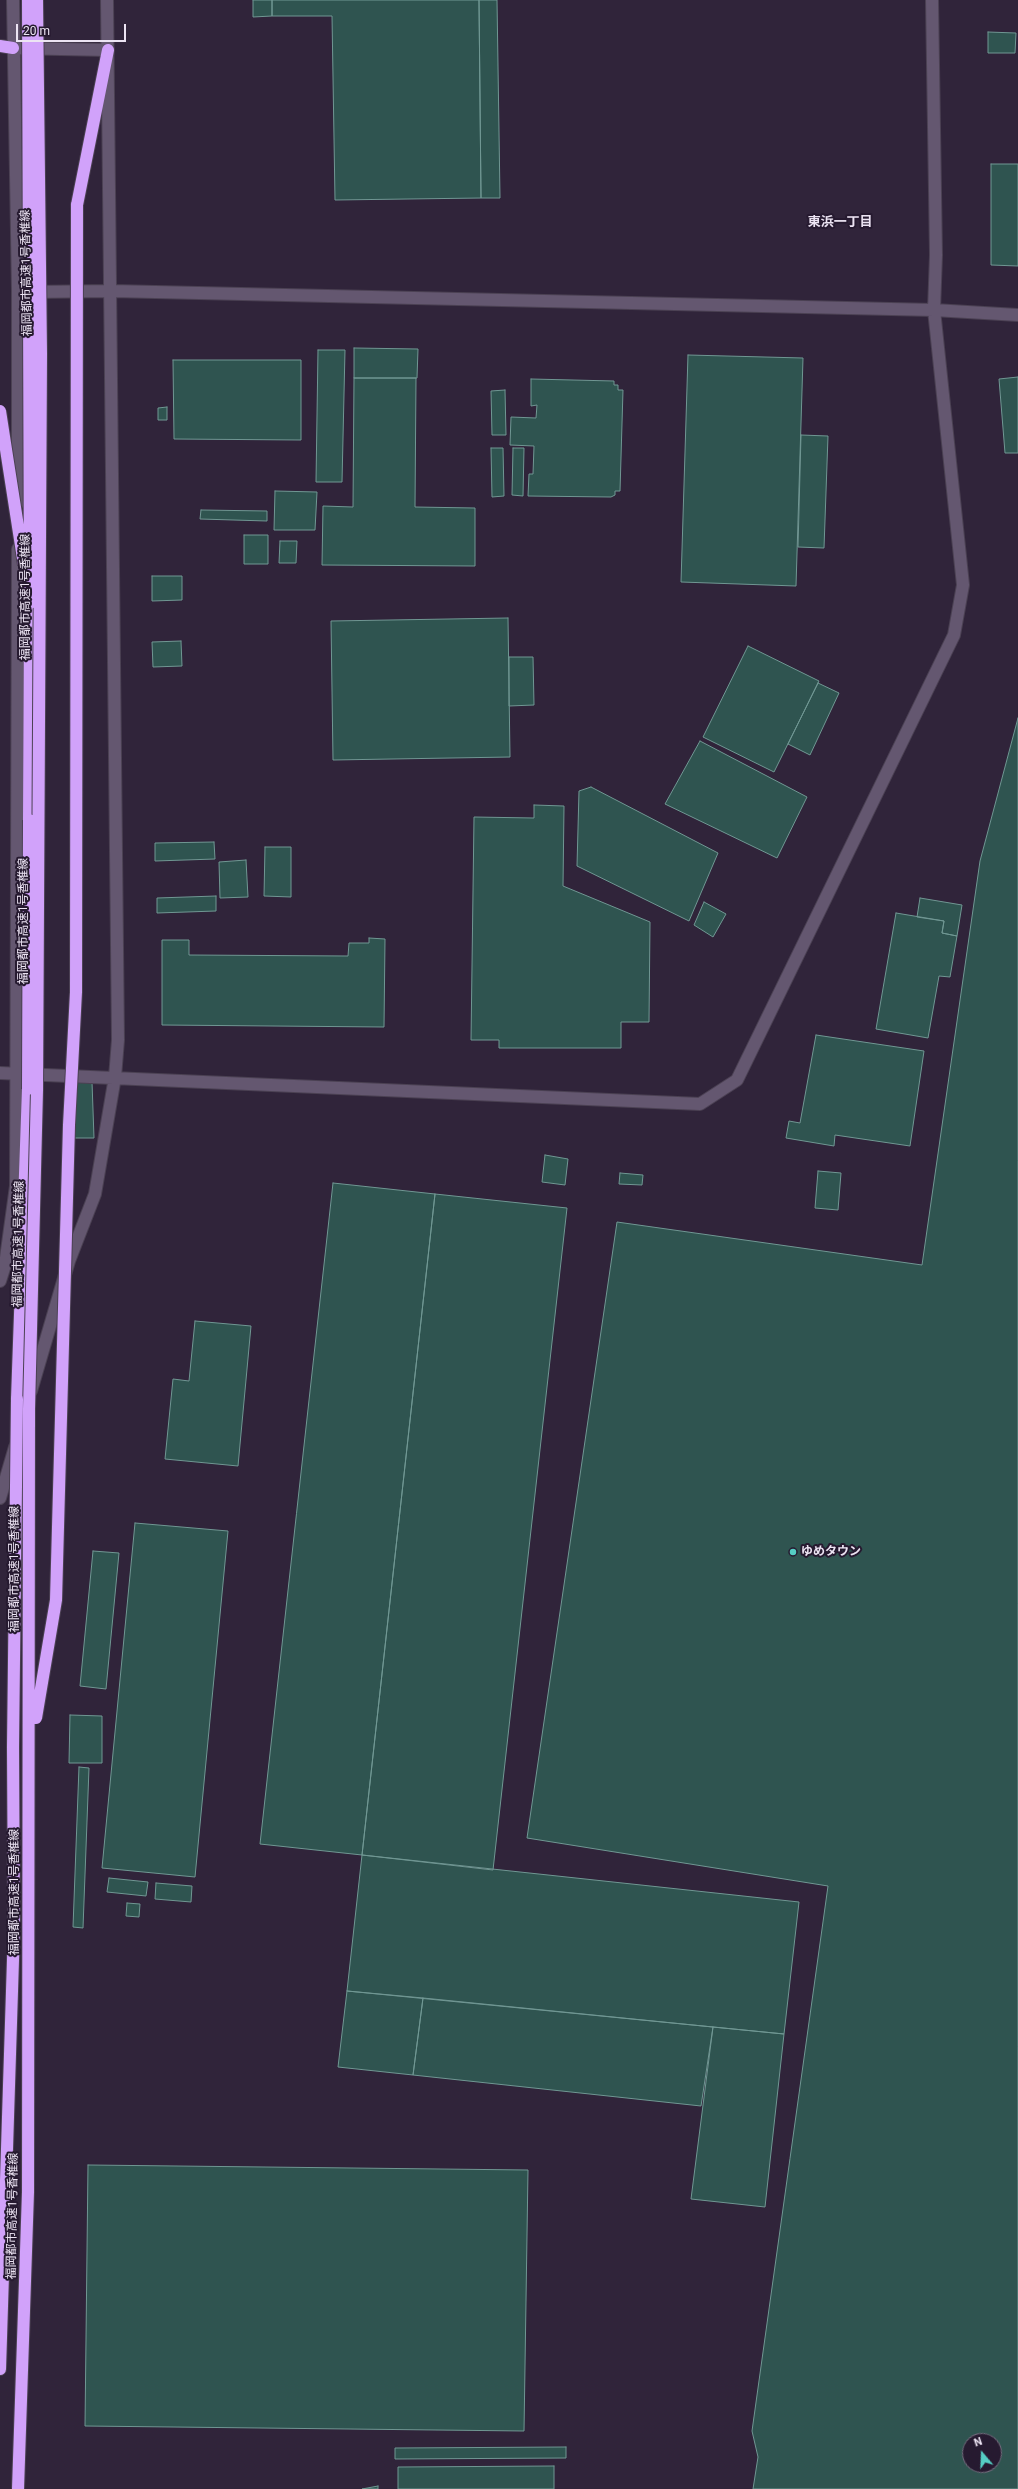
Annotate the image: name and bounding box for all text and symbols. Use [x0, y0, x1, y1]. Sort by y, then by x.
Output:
scale bar [18, 16, 128, 42]
text: 20 m [23, 24, 50, 38]
street label: 福岡都市高速1号香椎線 [19, 210, 35, 336]
district label: 東浜一丁目 [808, 215, 872, 231]
street label: 福岡都市高速1号香椎線 [19, 534, 33, 660]
street label: 福岡都市高速1号香椎線 [17, 858, 31, 984]
street label: 福岡都市高速1号香椎線 [11, 1181, 27, 1307]
street label: 福岡都市高速1号香椎線 [8, 1506, 22, 1632]
place label: ゆめタウン [801, 1545, 861, 1559]
marker: ゆめタウン [788, 1547, 798, 1557]
street label: 福岡都市高速1号香椎線 [8, 1829, 22, 1955]
street label: 福岡都市高速1号香椎線 [5, 2153, 21, 2279]
north arrow [962, 2433, 1002, 2473]
text: N [972, 2435, 984, 2450]

